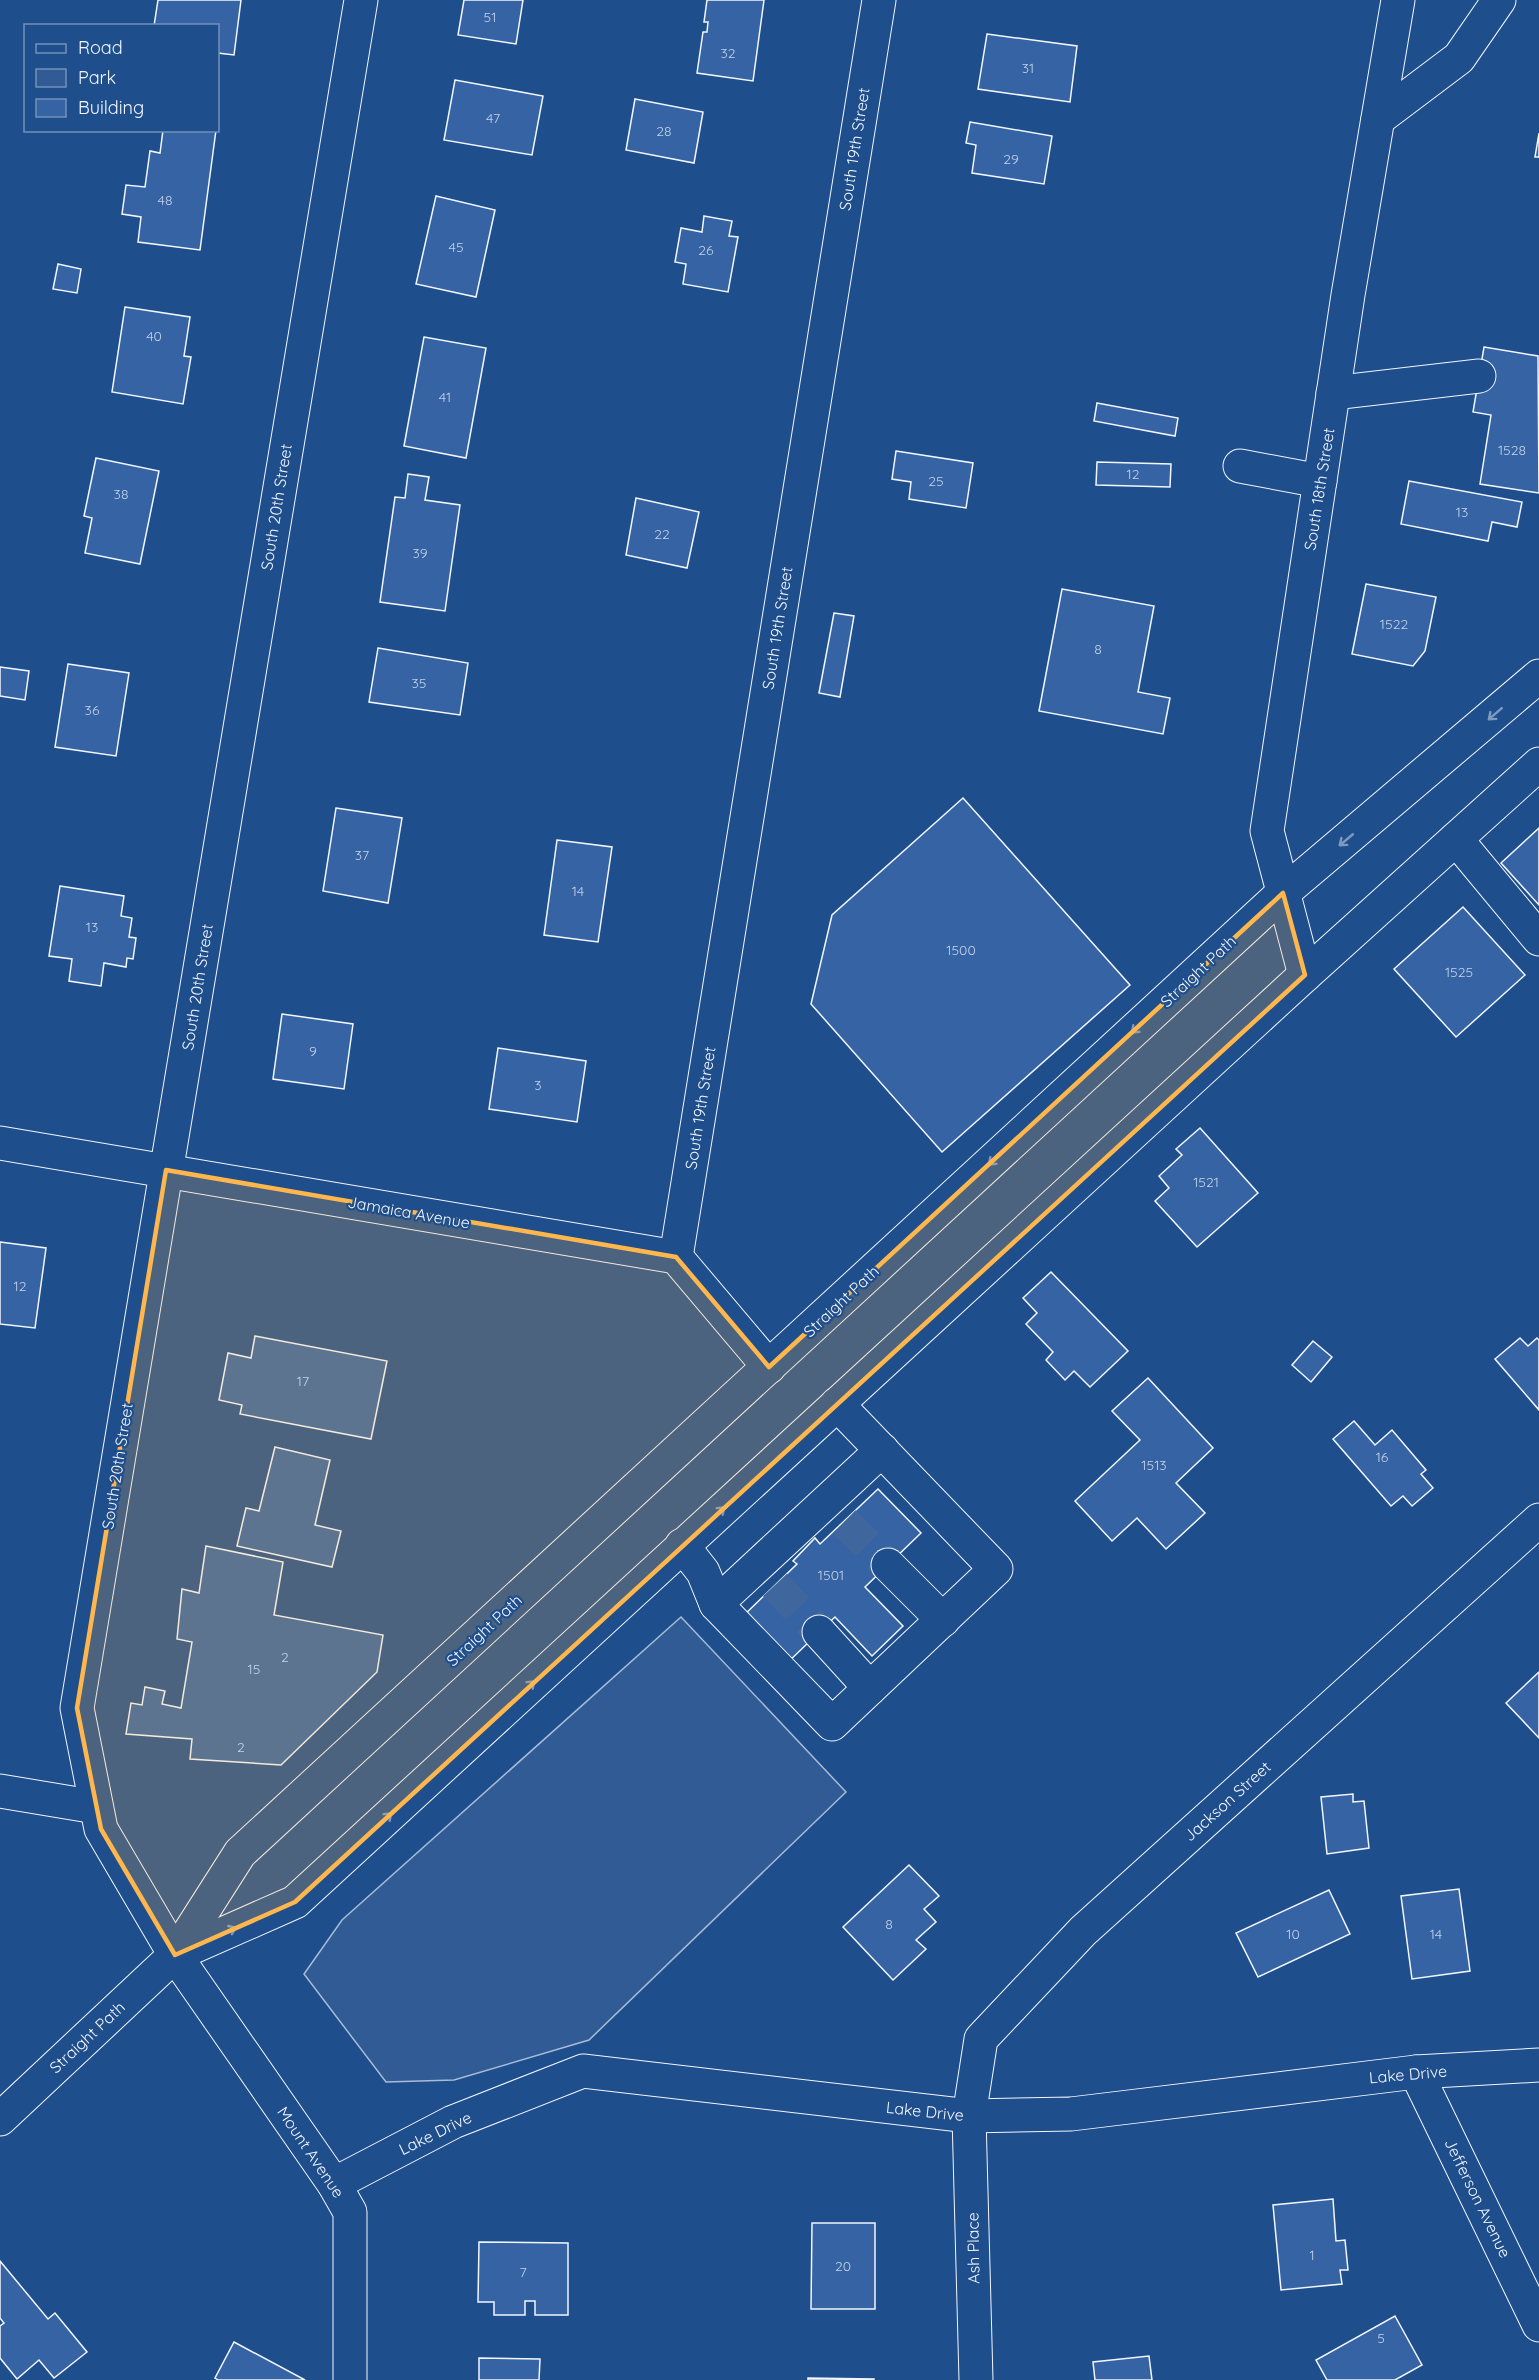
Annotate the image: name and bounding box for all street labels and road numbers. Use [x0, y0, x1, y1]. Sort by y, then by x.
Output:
street label: South 19th Street [834, 86, 874, 212]
street label: South 18th Street [1299, 426, 1339, 552]
street label: South 20th Street [256, 442, 296, 572]
street label: South 19th Street [757, 565, 797, 691]
street label: South 20th Street [177, 922, 217, 1052]
street label: Straight Path [1156, 931, 1240, 1011]
street label: South 19th Street [680, 1045, 720, 1171]
street label: Jamaica Avenue [346, 1191, 472, 1233]
street label: Straight Path [799, 1261, 883, 1341]
street label: South 20th Street [97, 1401, 137, 1531]
street label: Straight Path [442, 1590, 526, 1670]
street label: Jackson Street [1179, 1757, 1275, 1845]
street label: Straight Path [45, 1997, 129, 2077]
street label: Lake Drive [1368, 2061, 1448, 2087]
street label: Lake Drive [885, 2097, 965, 2125]
street label: Mount Avenue [273, 2103, 349, 2201]
street label: Lake Drive [395, 2107, 475, 2159]
street label: Jefferson Avenue [1440, 2135, 1516, 2261]
street label: Ash Place [962, 2212, 984, 2284]

